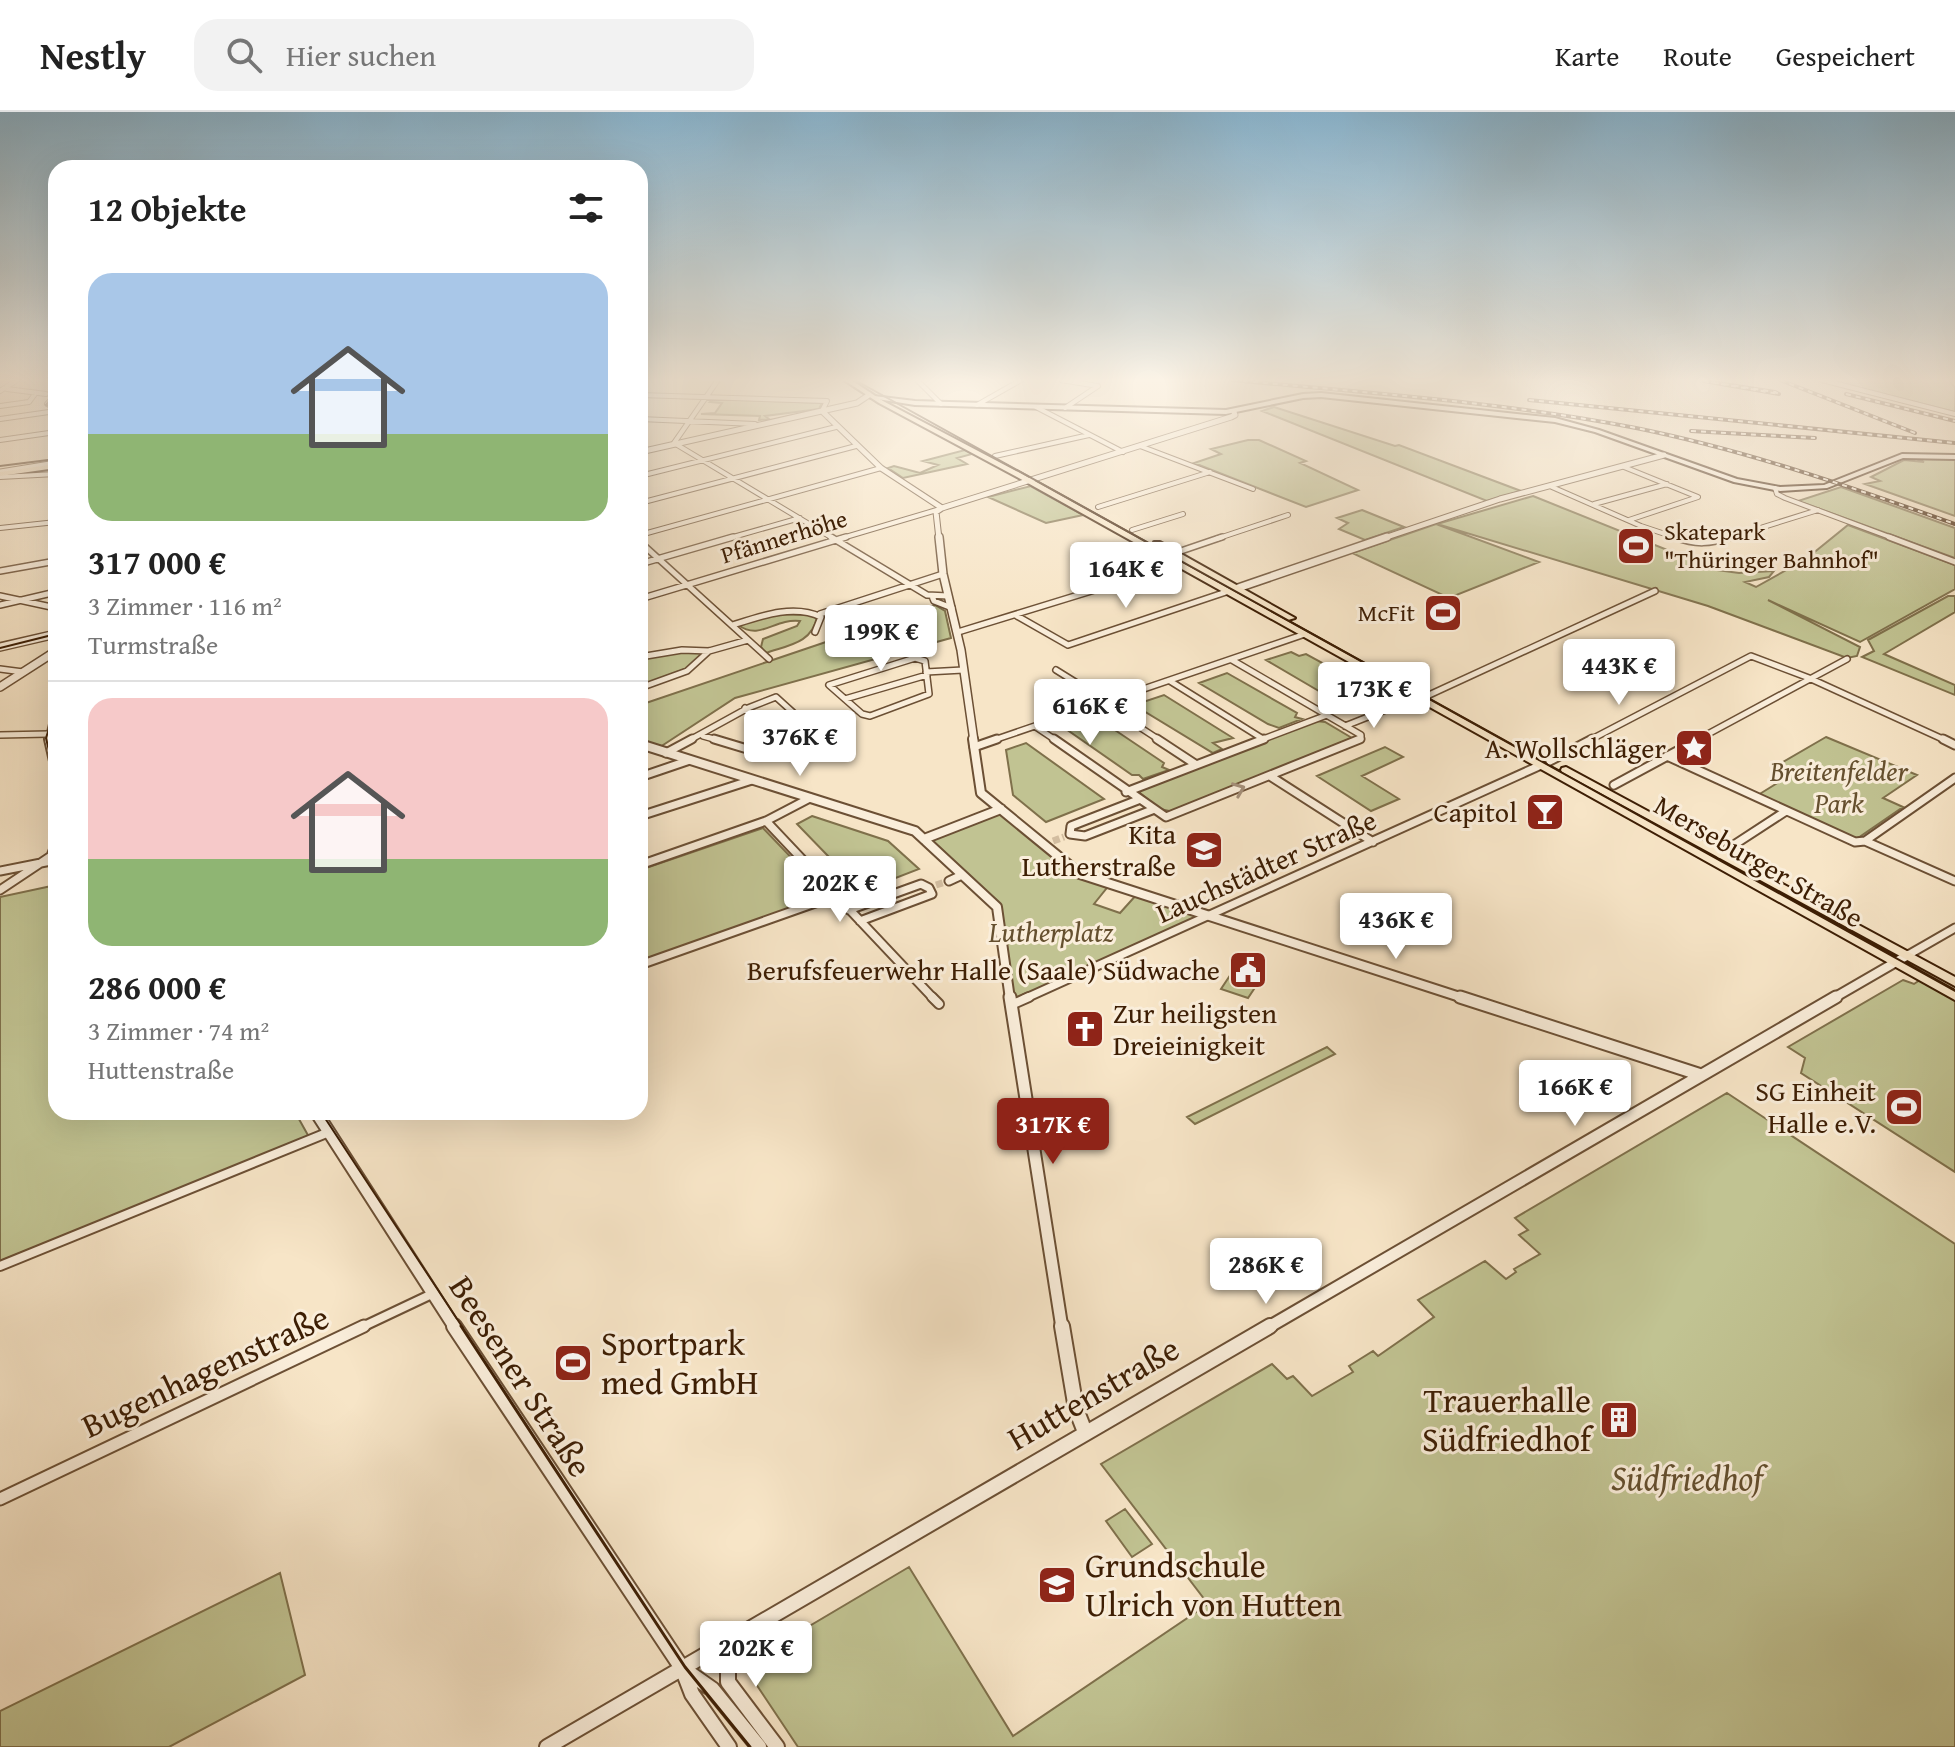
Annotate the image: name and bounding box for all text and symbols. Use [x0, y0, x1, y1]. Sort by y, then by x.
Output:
search box [194, 19, 754, 91]
text: Nestly [40, 27, 146, 83]
icon: search [222, 33, 266, 77]
text: Hier suchen [286, 33, 436, 77]
text: Karte [1555, 35, 1619, 76]
text: Route [1663, 35, 1732, 76]
text: Gespeichert [1776, 35, 1915, 76]
text: 12 Objekte [88, 184, 246, 233]
icon: filters [564, 186, 608, 230]
icon: home [276, 325, 420, 469]
street label: Pfännerhöhe [716, 501, 851, 572]
place label: Skatepark "Thüringer Bahnhof" [1664, 514, 1879, 577]
sports icon: Skatepark "Thüringer Bahnhof" [1615, 525, 1657, 567]
text: 317 000 € [88, 537, 226, 586]
pin: 164K € [1061, 542, 1191, 610]
text: 164K € [1088, 548, 1164, 587]
text: 3 Zimmer · 116 m² [88, 586, 282, 625]
sports icon: McFit [1422, 592, 1464, 634]
place label: McFit [1358, 595, 1416, 630]
pin: 199K € [816, 605, 946, 673]
text: 199K € [843, 611, 919, 650]
text: Turmstraße [88, 625, 218, 664]
pin: 443K € [1554, 639, 1684, 707]
text: 443K € [1581, 645, 1657, 684]
pin: 173K € [1309, 662, 1439, 730]
text: 173K € [1336, 668, 1412, 707]
pin: 616K € [1025, 679, 1155, 747]
text: 616K € [1052, 685, 1128, 724]
pin: 376K € [735, 710, 865, 778]
text: 376K € [762, 716, 838, 755]
place label: A. Wollschläger [1485, 727, 1666, 768]
place icon: A. Wollschläger [1673, 727, 1715, 769]
icon: home [276, 750, 420, 894]
park label: Breitenfelder Park [1769, 750, 1910, 823]
one-way arrow [1231, 782, 1245, 799]
street label: Merseburger Straße [1647, 784, 1871, 937]
place label: Capitol [1434, 791, 1517, 832]
bar icon: Capitol [1524, 791, 1566, 833]
street label: Lauchstädter Straße [1149, 799, 1383, 933]
place label: Kita Lutherstraße [1022, 813, 1177, 886]
school or university icon: Kita Lutherstraße [1183, 829, 1225, 871]
pin: 202K € [775, 856, 905, 924]
text: 202K € [802, 862, 878, 901]
pin: 436K € [1331, 893, 1461, 961]
text: 436K € [1358, 899, 1434, 938]
park label: Lutherplatz [988, 911, 1114, 952]
place label: Berufsfeuerwehr Halle (Saale) Südwache [747, 949, 1220, 990]
public building icon: Berufsfeuerwehr Halle (Saale) Südwache [1227, 949, 1269, 991]
text: 286 000 € [88, 962, 226, 1011]
place label: Zur heiligsten Dreieinigkeit [1113, 992, 1277, 1065]
church icon: Zur heiligsten Dreieinigkeit [1064, 1008, 1106, 1050]
text: 3 Zimmer · 74 m² [88, 1011, 269, 1050]
text: Huttenstraße [88, 1050, 234, 1089]
pin: 166K € [1510, 1060, 1640, 1128]
text: 166K € [1537, 1066, 1613, 1105]
place label: SG Einheit Halle e.V. [1755, 1070, 1876, 1143]
sports icon: SG Einheit Halle e.V. [1883, 1086, 1925, 1128]
pin: 317K € [988, 1098, 1118, 1166]
text: 317K € [1015, 1104, 1091, 1143]
pin: 286K € [1201, 1238, 1331, 1306]
text: 286K € [1228, 1244, 1304, 1283]
street label: Beesener Straße [438, 1265, 605, 1486]
street label: Bugenhagenstraße [73, 1292, 337, 1449]
place label: Sportpark med GmbH [601, 1318, 758, 1406]
street label: Huttenstraße [998, 1324, 1188, 1462]
sports icon: Sportpark med GmbH [552, 1342, 594, 1384]
place label: Trauerhalle Südfriedhof [1422, 1375, 1594, 1463]
building icon: Trauerhalle Südfriedhof [1598, 1399, 1640, 1441]
park label: Südfriedhof [1611, 1453, 1769, 1502]
place label: Grundschule Ulrich von Hutten [1085, 1540, 1342, 1628]
school or university icon: Grundschule Ulrich von Hutten [1036, 1564, 1078, 1606]
pin: 202K € [691, 1621, 821, 1689]
text: 202K € [718, 1627, 794, 1666]

